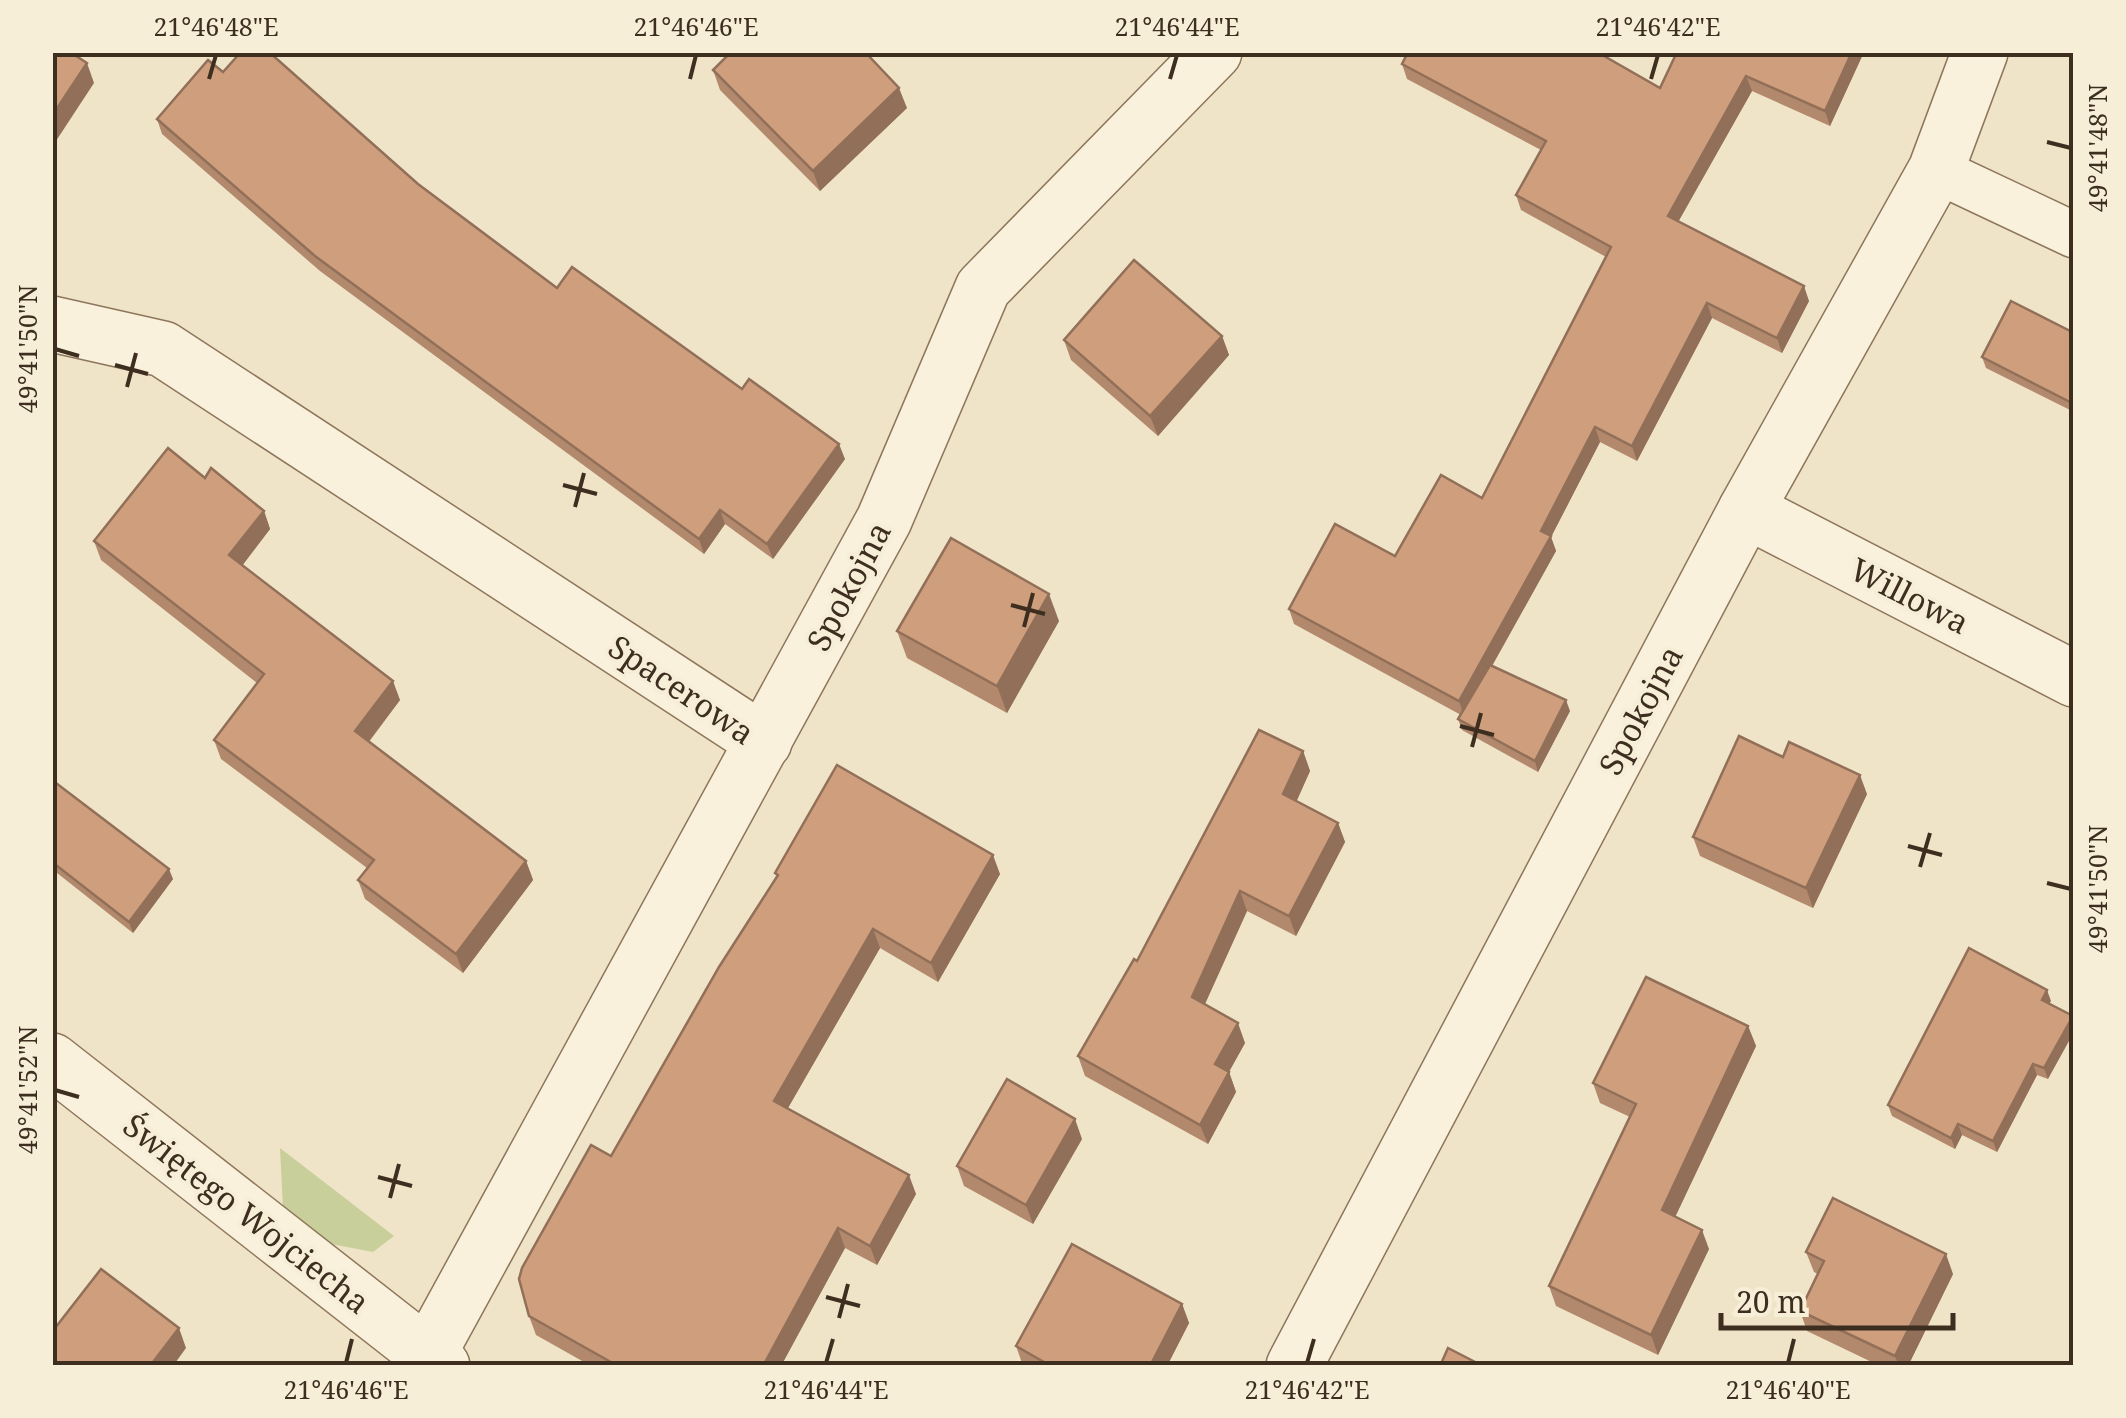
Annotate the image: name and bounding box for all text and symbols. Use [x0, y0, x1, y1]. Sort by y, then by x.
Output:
text: 21°46'48"E [153, 9, 279, 43]
text: 21°46'46"E [633, 9, 759, 43]
text: 21°46'44"E [1114, 9, 1240, 43]
text: 21°46'42"E [1595, 9, 1721, 43]
text: 49°41'48"N [2080, 84, 2114, 212]
text: 49°41'50"N [10, 285, 44, 413]
street label: Spokojna [796, 514, 900, 658]
street label: Willowa [1843, 547, 1977, 643]
street label: Spacerowa [601, 624, 763, 754]
street label: Spokojna [1588, 638, 1692, 782]
text: 49°41'50"N [2080, 825, 2114, 953]
text: 49°41'52"N [10, 1026, 44, 1154]
street label: Świętego Wojciecha [115, 1103, 379, 1323]
scale bar [1721, 1268, 1954, 1330]
text: 20 m [1736, 1281, 1806, 1322]
text: 21°46'46"E [283, 1372, 409, 1406]
text: 21°46'44"E [763, 1372, 889, 1406]
text: 21°46'42"E [1244, 1372, 1370, 1406]
text: 21°46'40"E [1725, 1372, 1851, 1406]

